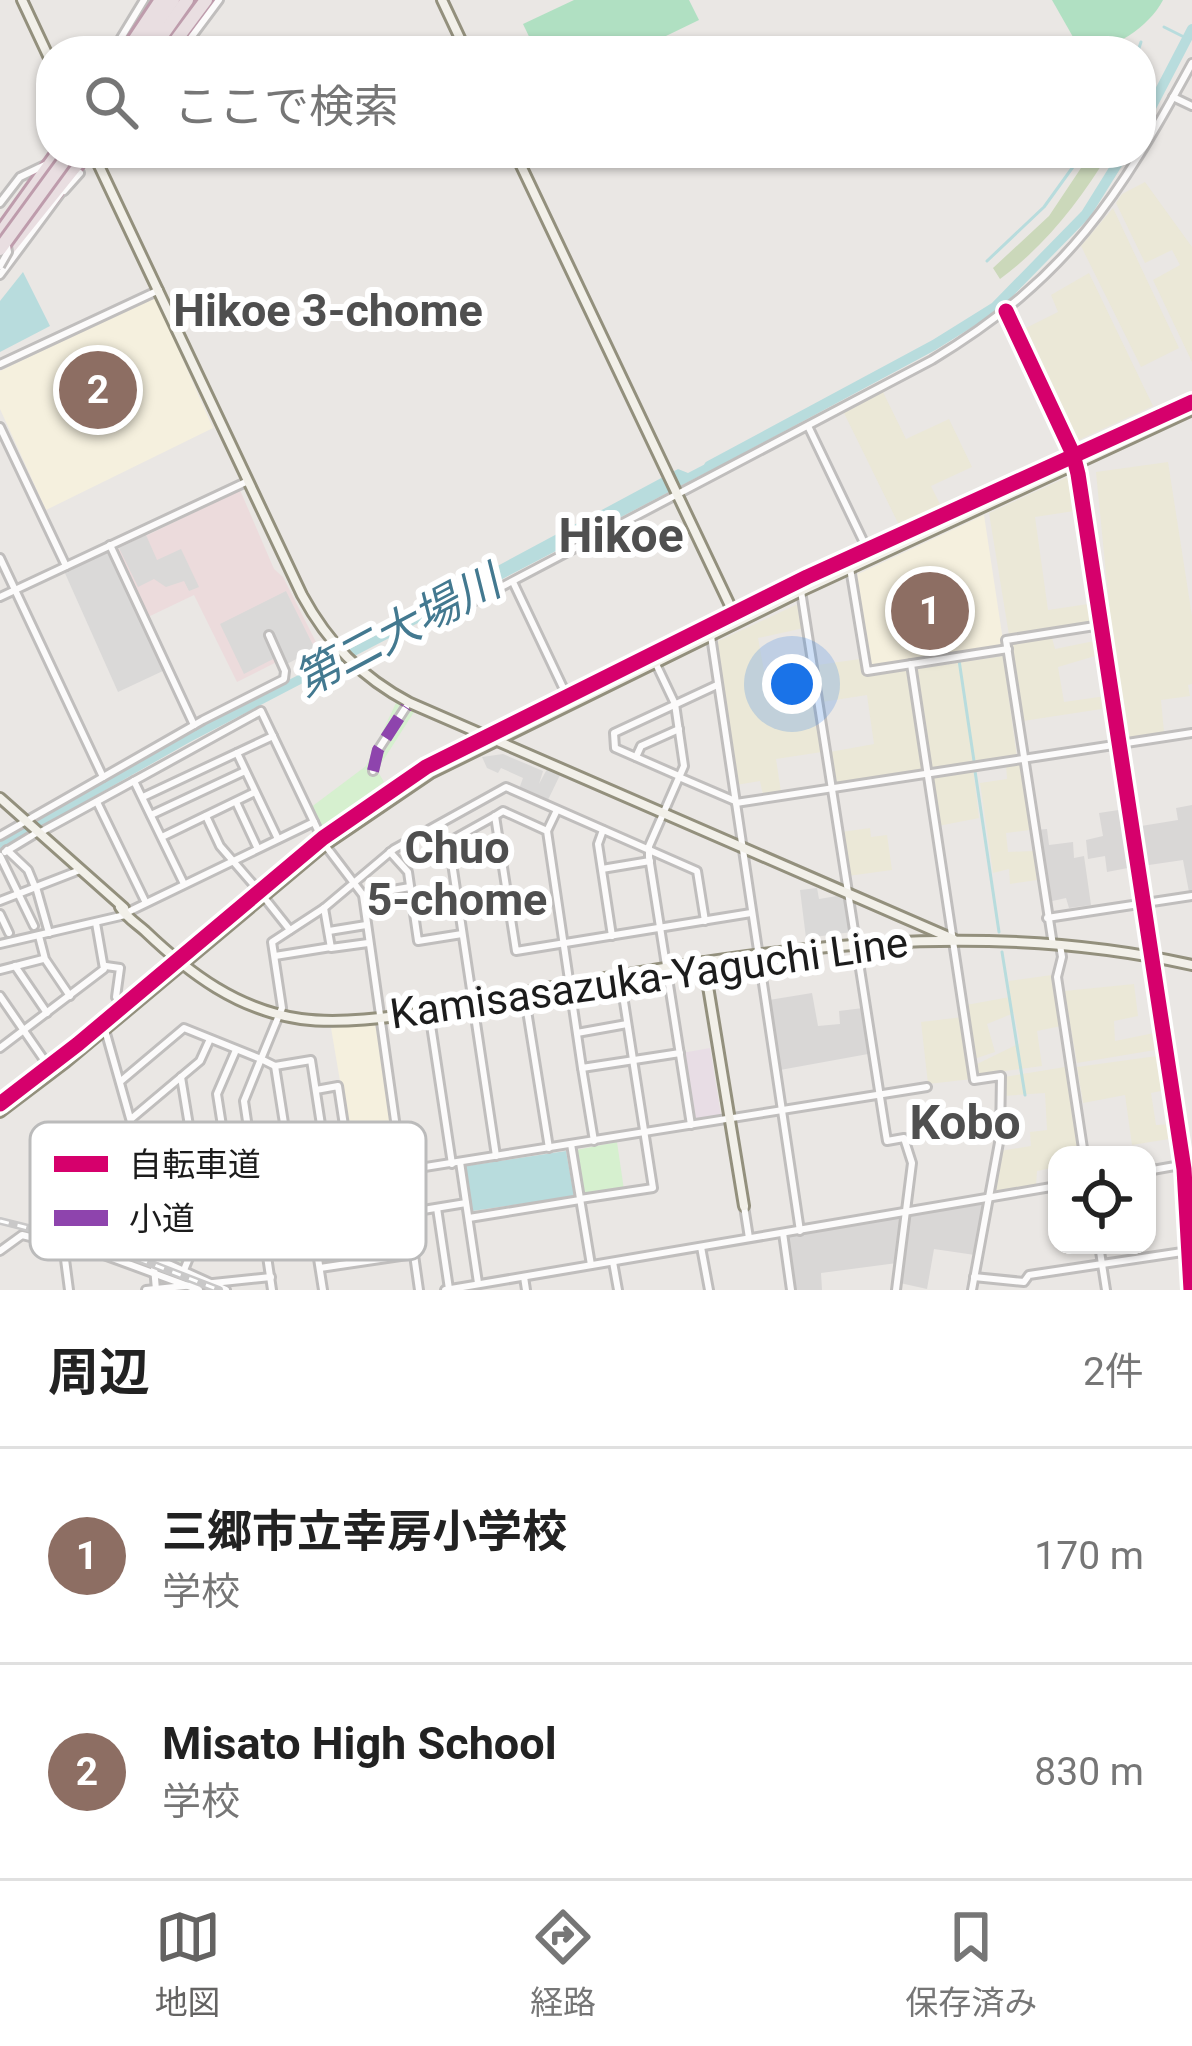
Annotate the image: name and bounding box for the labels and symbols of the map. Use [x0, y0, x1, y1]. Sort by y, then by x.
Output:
district label: Hikoe 3-chome [173, 284, 483, 337]
pin: 2 [59, 345, 137, 435]
district label: Hikoe [558, 507, 684, 564]
water label: 第二大場川 [285, 553, 512, 707]
pin: 1 [891, 566, 969, 656]
your location [762, 654, 822, 714]
district label: Chuo 5-chome [367, 821, 547, 926]
street label: Kamisasazuka-Yaguchi Line [387, 917, 911, 1039]
district label: Kobo [909, 1094, 1021, 1151]
legend [30, 1122, 426, 1260]
text: 自転車道 [129, 1145, 261, 1184]
text: 小道 [129, 1199, 195, 1238]

